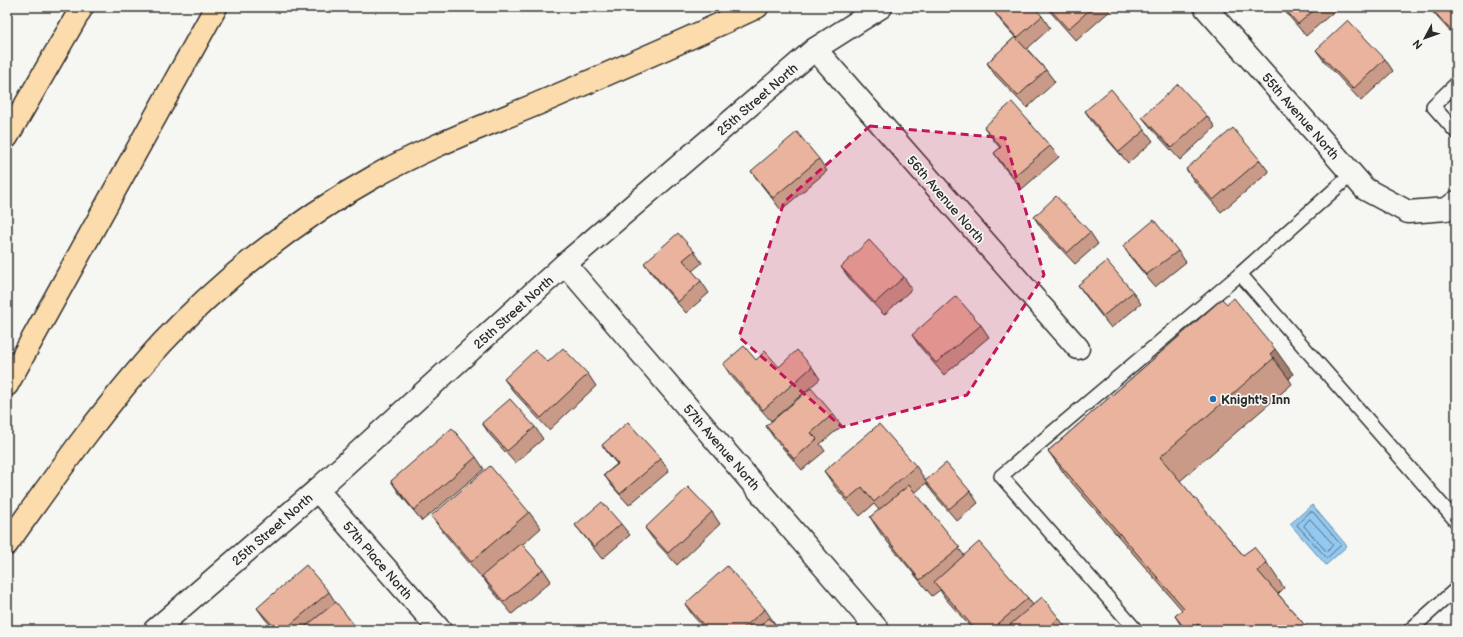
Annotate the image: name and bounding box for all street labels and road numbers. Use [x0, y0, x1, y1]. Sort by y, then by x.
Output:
street label: 25th Street North [714, 60, 801, 139]
street label: 55th Avenue North [1258, 70, 1342, 163]
street label: 56th Avenue North [903, 153, 987, 247]
street label: 25th Street North [470, 273, 557, 353]
street label: 57th Avenue North [680, 401, 763, 494]
street label: 25th Street North [229, 490, 316, 569]
street label: 57th Place North [339, 518, 415, 603]

